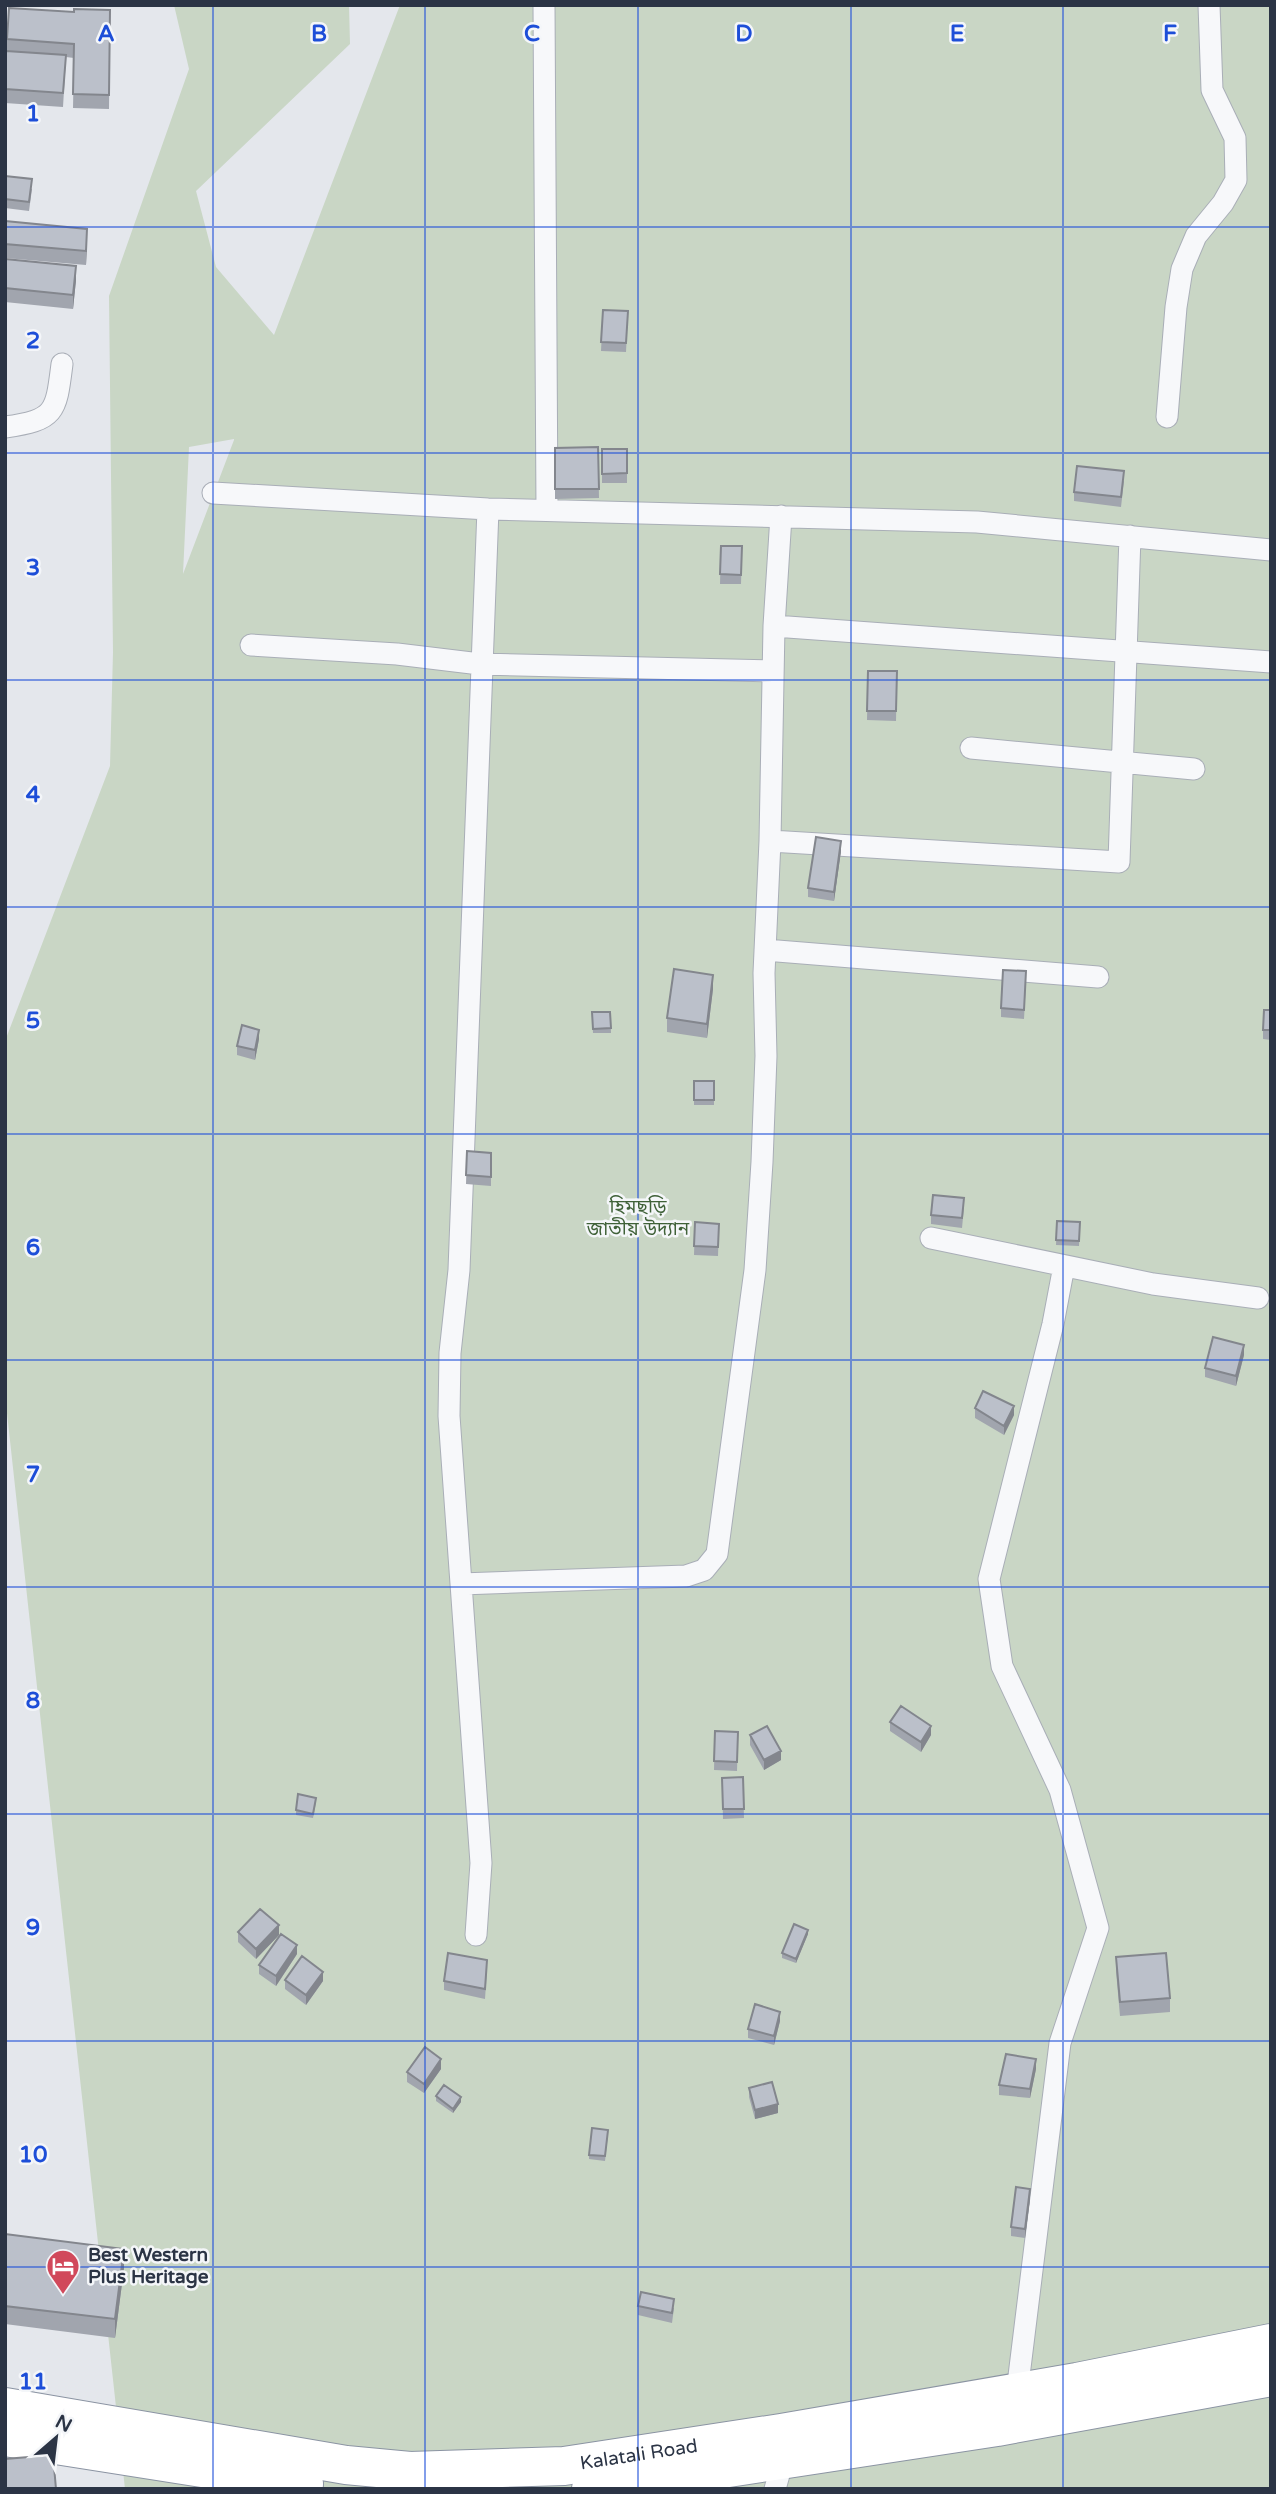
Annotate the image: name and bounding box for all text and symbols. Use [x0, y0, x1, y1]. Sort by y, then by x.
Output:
text: A [97, 20, 115, 48]
text: B [311, 20, 327, 48]
text: C [524, 20, 540, 48]
text: D [735, 20, 753, 48]
text: E [950, 20, 964, 48]
text: F [1163, 20, 1177, 48]
text: 1 [26, 100, 40, 128]
text: 2 [26, 327, 40, 355]
text: 3 [26, 554, 40, 582]
text: 4 [26, 781, 41, 809]
text: 5 [26, 1007, 40, 1035]
park label: হিমছড়ি জাতীয় উদ্যান [586, 1195, 690, 1240]
text: 6 [26, 1234, 40, 1262]
text: 7 [26, 1461, 40, 1489]
text: 8 [26, 1687, 40, 1715]
text: 9 [26, 1914, 40, 1942]
text: 10 [19, 2141, 47, 2169]
place label: Best Western Plus Heritage [88, 2244, 209, 2289]
hotel icon: Best Western Plus Heritage [44, 2247, 82, 2296]
text: 11 [19, 2368, 47, 2396]
north arrow [21, 2403, 91, 2473]
text: N [52, 2411, 75, 2437]
street label: Kalatali Road [579, 2435, 699, 2474]

